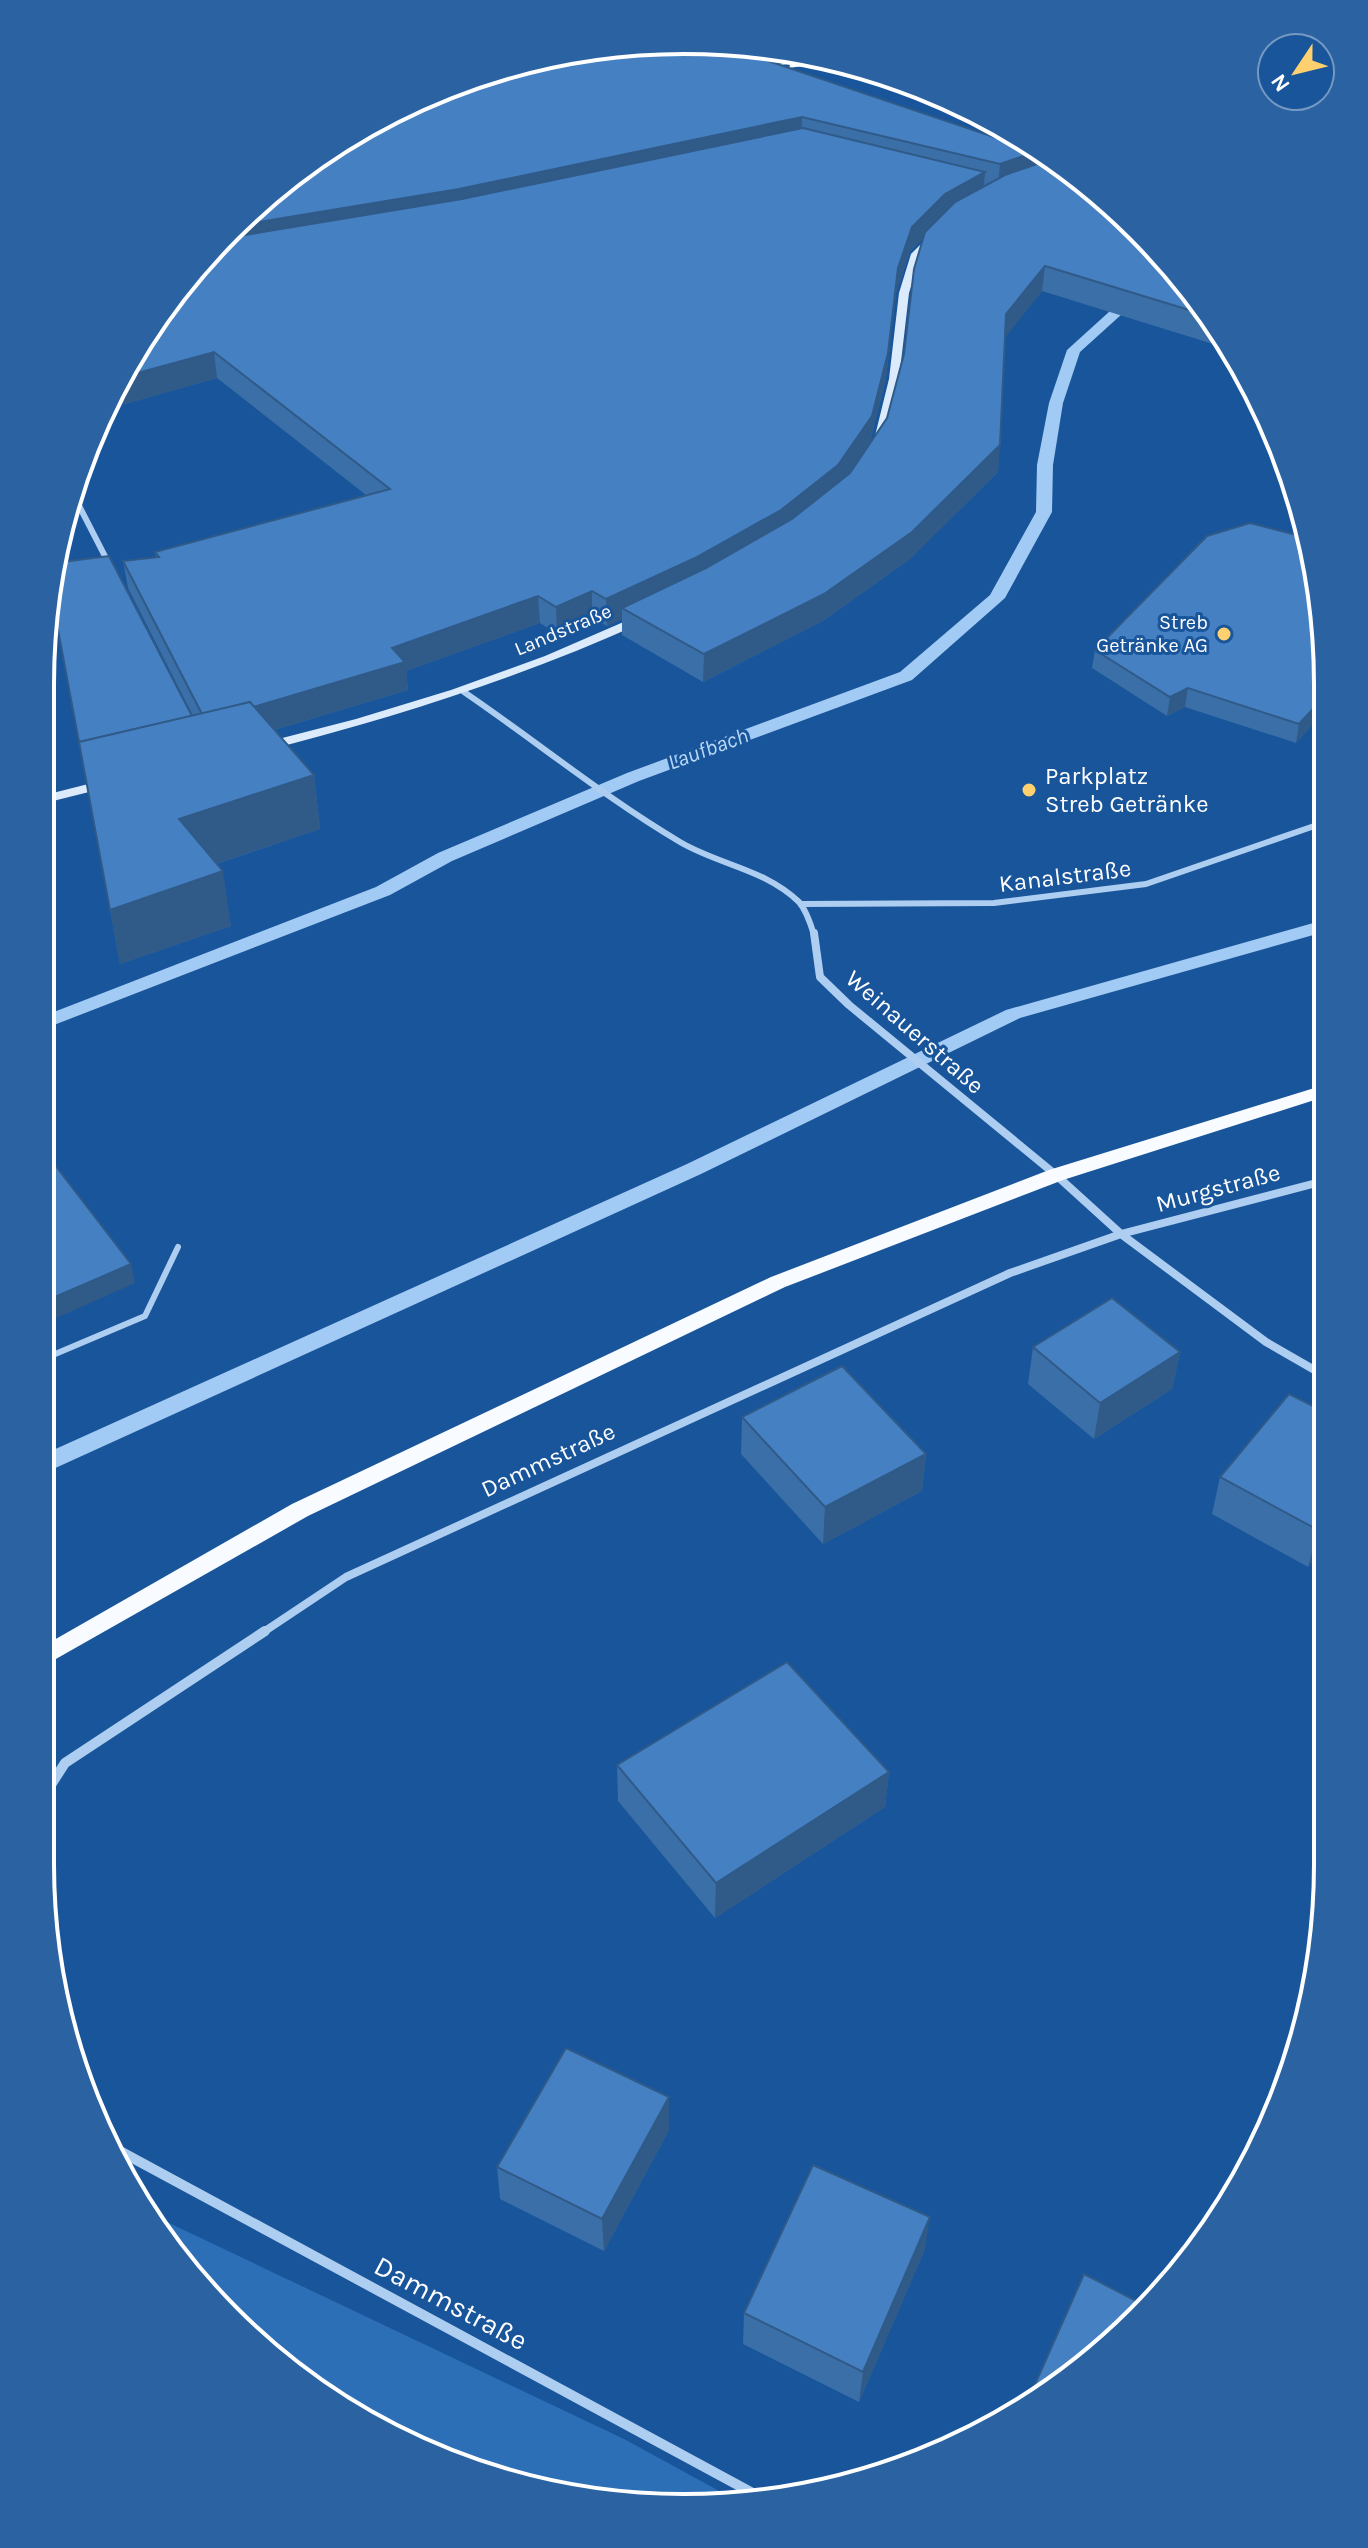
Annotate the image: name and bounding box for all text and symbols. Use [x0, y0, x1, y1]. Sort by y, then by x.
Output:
north arrow [1256, 32, 1336, 112]
text: N [1265, 69, 1296, 97]
street label: Landstraße [511, 599, 615, 661]
place label: Streb Getränke AG [1096, 611, 1208, 657]
marker: Streb Getränke AG [1215, 625, 1233, 643]
water label: Laufbach [664, 722, 752, 776]
place label: Parkplatz Streb Getränke [1045, 762, 1208, 818]
marker: Parkplatz Streb Getränke [1020, 781, 1038, 799]
street label: Kanalstraße [997, 854, 1133, 898]
street label: Weinauerstraße [840, 964, 990, 1100]
street label: Murgstraße [1153, 1158, 1283, 1218]
street label: Dammstraße [477, 1417, 619, 1503]
street label: Dammstraße [369, 2249, 533, 2357]

